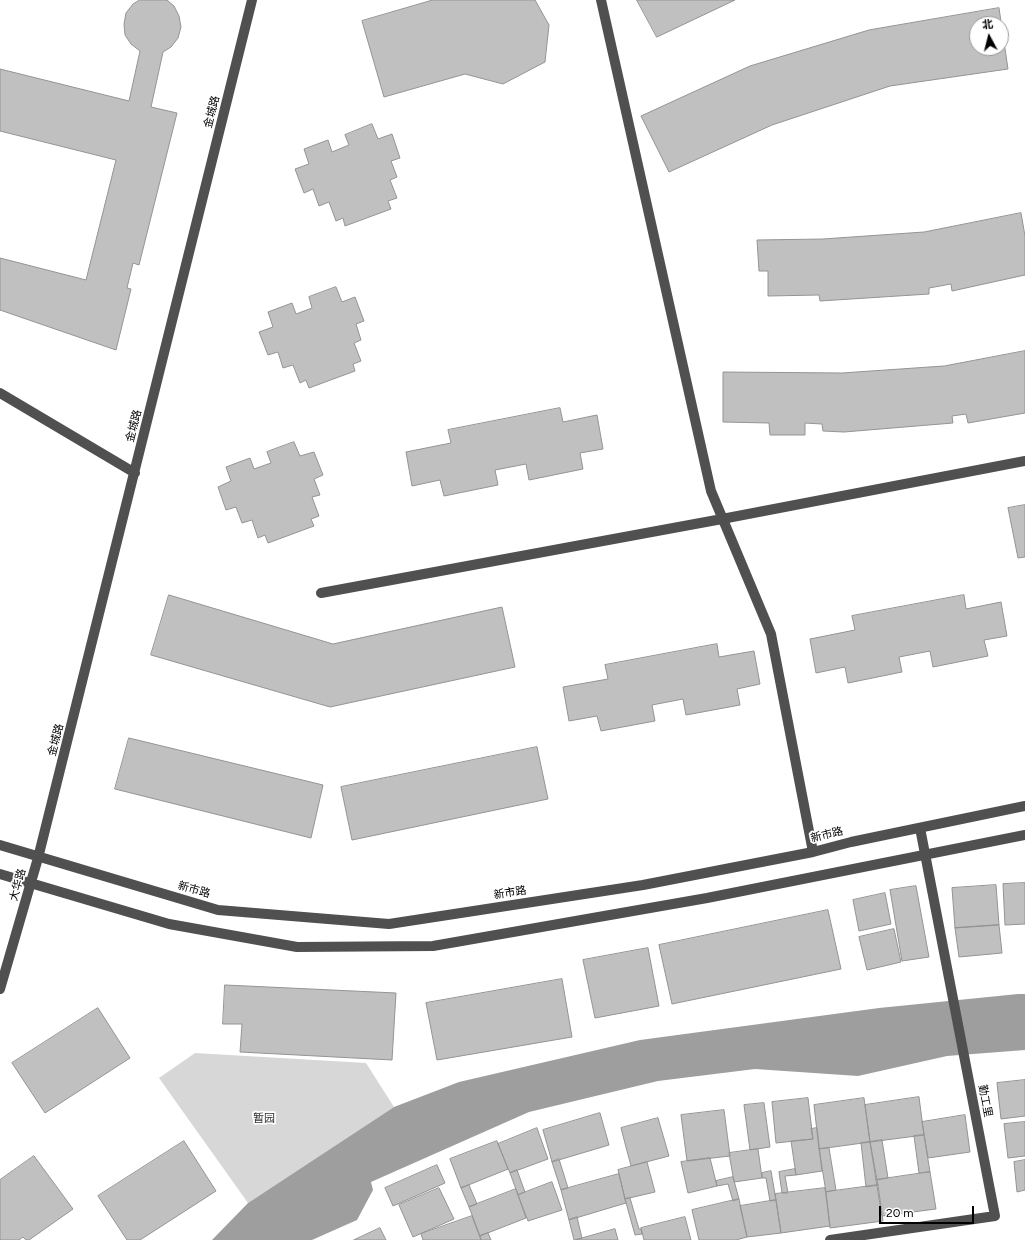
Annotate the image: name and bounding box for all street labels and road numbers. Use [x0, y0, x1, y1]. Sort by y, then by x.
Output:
street label: 金城路 [202, 94, 222, 130]
street label: 金城路 [124, 408, 144, 444]
street label: 金城路 [46, 722, 66, 758]
street label: 新市路 [809, 825, 845, 845]
street label: 大华路 [7, 867, 29, 903]
street label: 新市路 [176, 879, 212, 901]
street label: 新市路 [493, 884, 527, 902]
street label: 勤工里 [975, 1084, 995, 1118]

